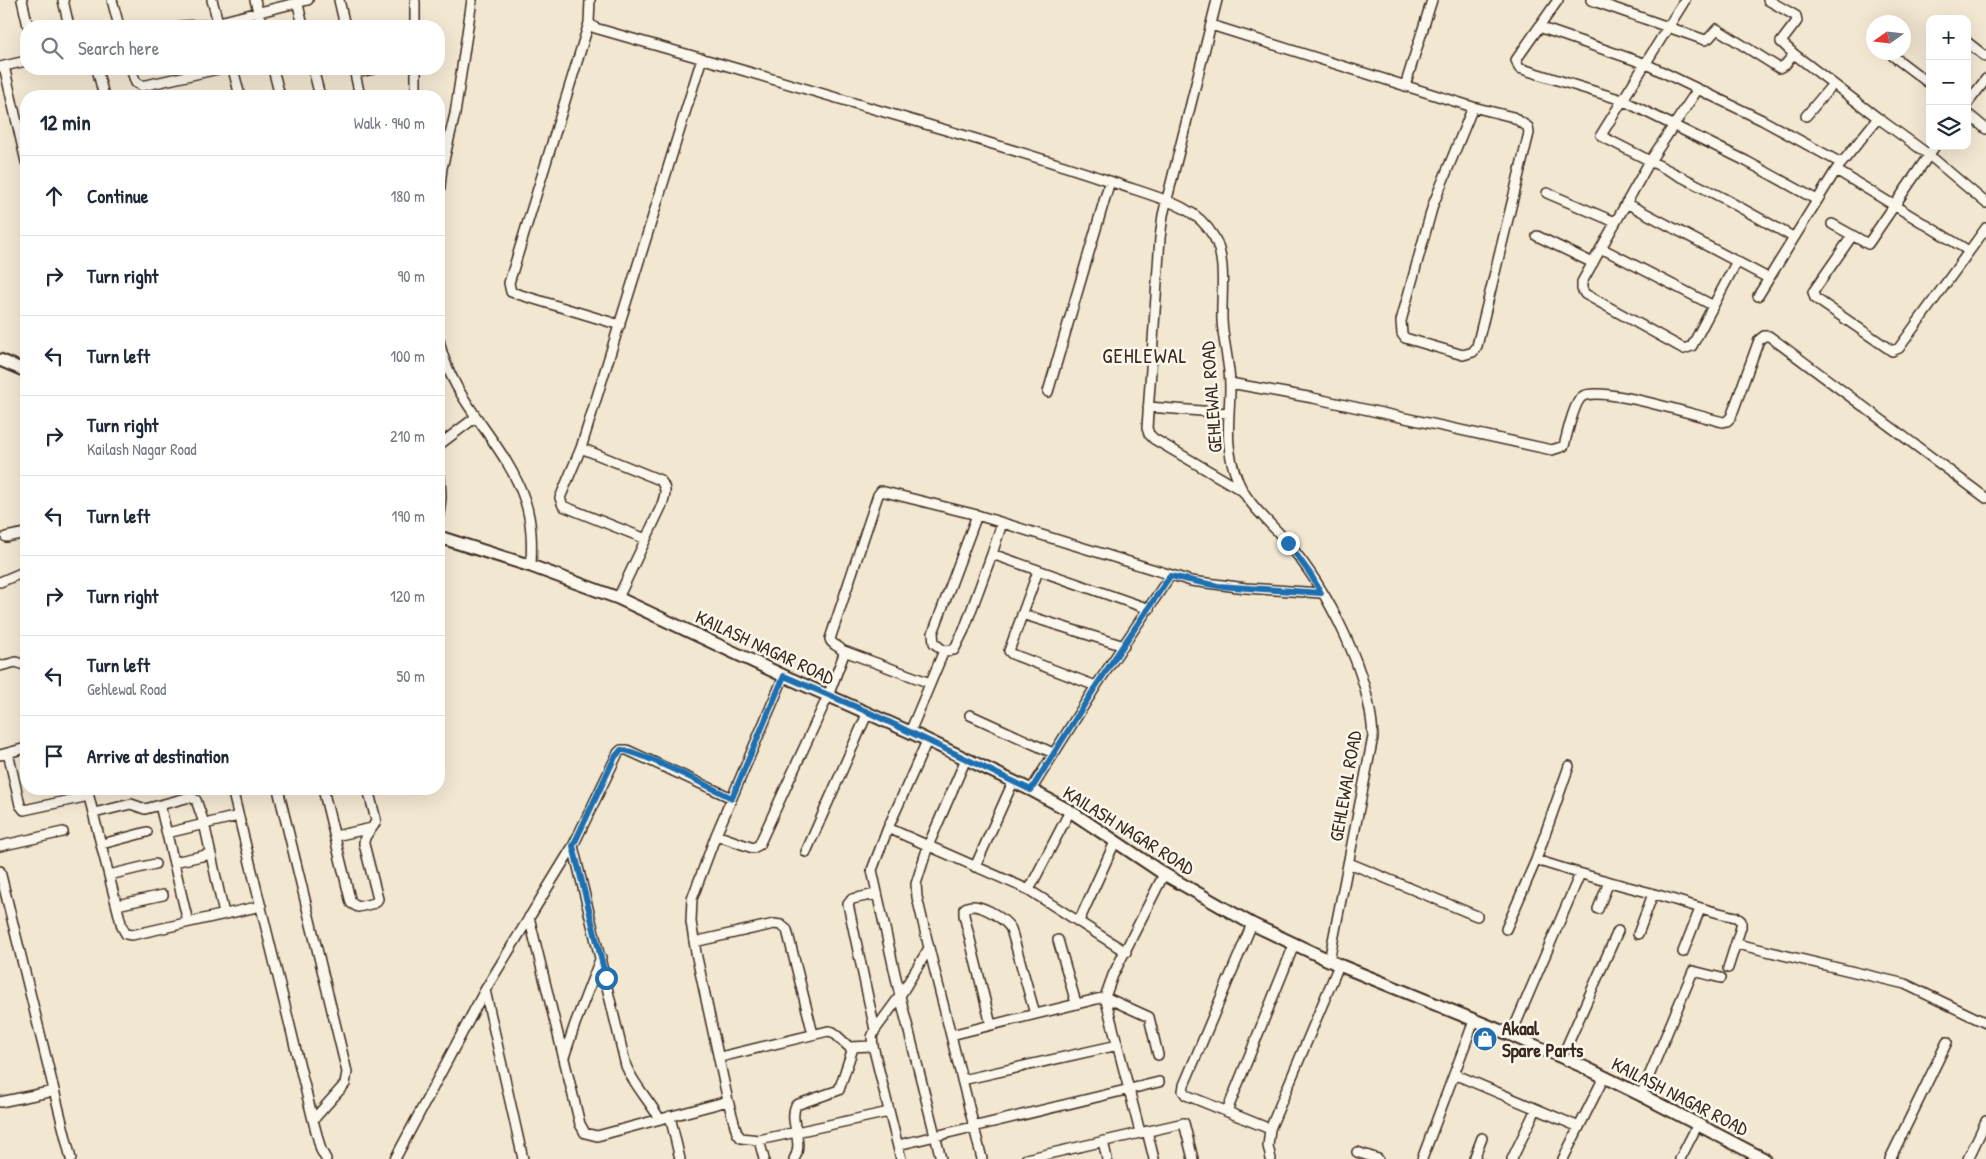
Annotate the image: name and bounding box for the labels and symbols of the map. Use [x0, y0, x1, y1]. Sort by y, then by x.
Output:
north arrow [1866, 15, 1911, 60]
street label: GEHLEWAL ROAD [1194, 340, 1228, 454]
district label: GEHLEWAL [1102, 341, 1188, 370]
route end [1277, 532, 1300, 555]
street label: KAILASH NAGAR ROAD [691, 603, 839, 691]
street label: GEHLEWAL ROAD [1322, 729, 1368, 843]
street label: KAILASH NAGAR ROAD [1058, 779, 1200, 881]
route start [595, 967, 618, 990]
place label: Akaal Spare Parts [1502, 1015, 1584, 1064]
shop icon: Akaal Spare Parts [1472, 1026, 1498, 1052]
street label: KAILASH NAGAR ROAD [1607, 1050, 1753, 1142]

